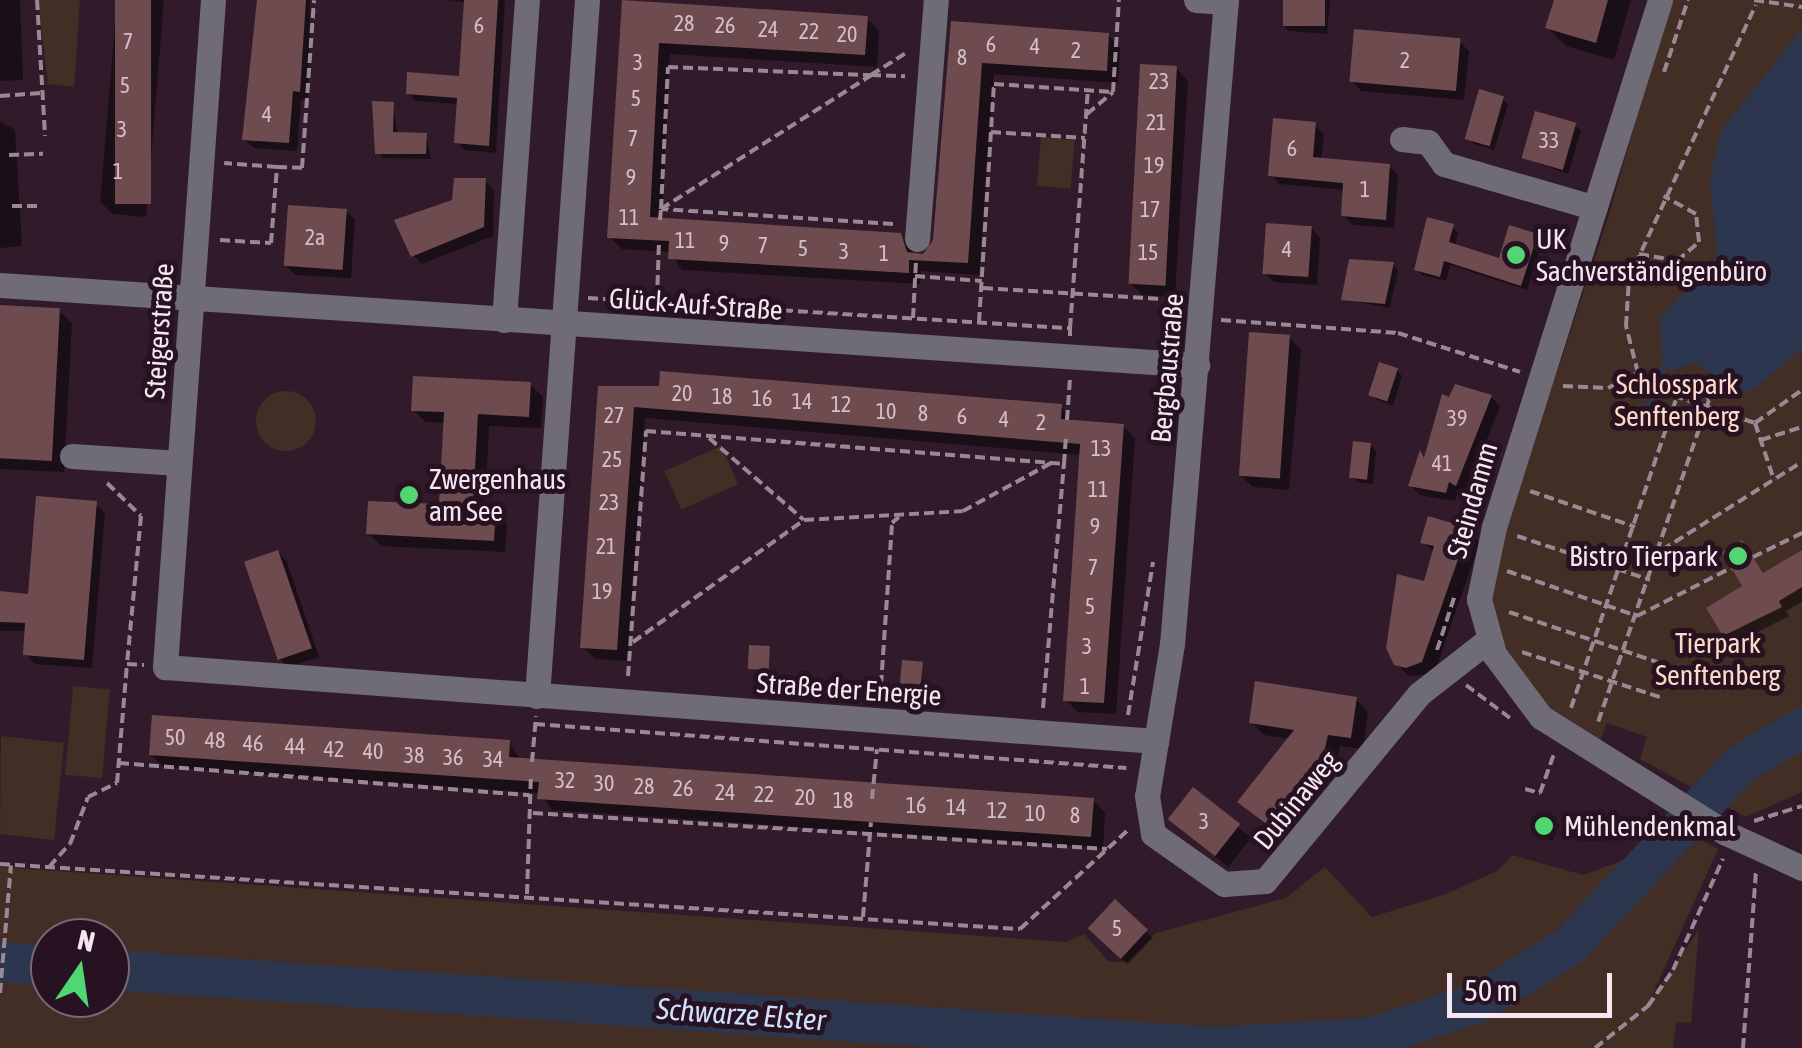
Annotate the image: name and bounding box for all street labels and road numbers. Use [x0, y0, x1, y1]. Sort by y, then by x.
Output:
street label: Steigerstraße [138, 262, 180, 400]
street label: Glück-Auf-Straße [608, 281, 784, 327]
street label: Bergbaustraße [1144, 292, 1190, 444]
street label: Steindamm [1439, 438, 1505, 562]
street label: Straße der Energie [755, 666, 943, 712]
street label: Dubinaweg [1246, 744, 1346, 856]

